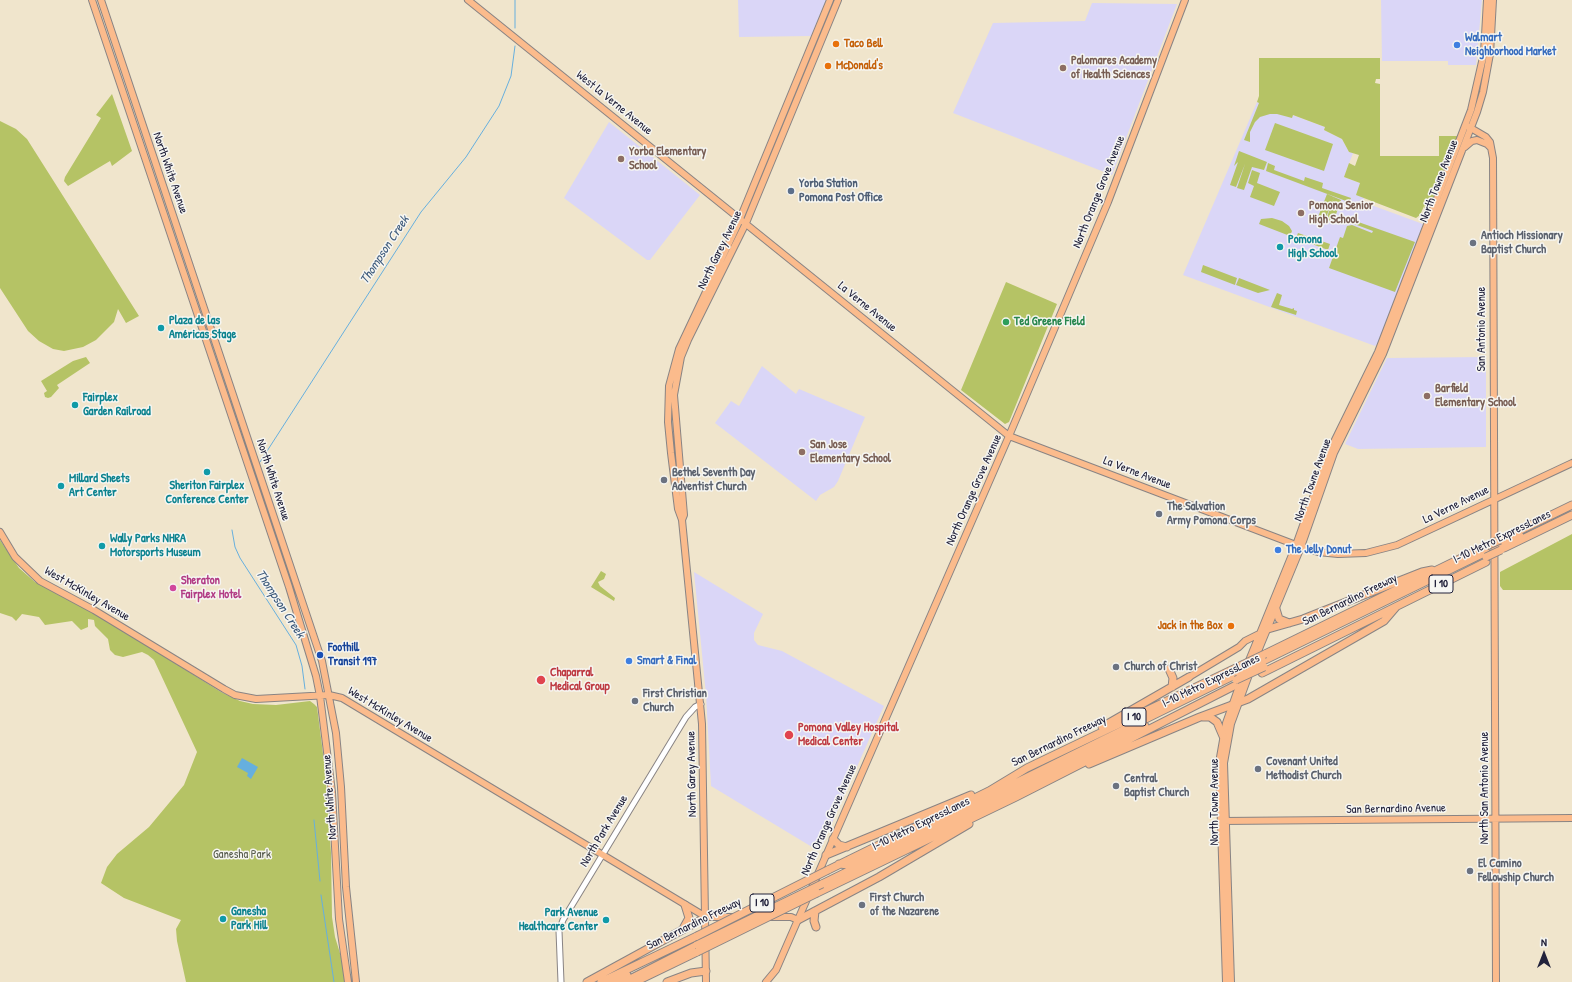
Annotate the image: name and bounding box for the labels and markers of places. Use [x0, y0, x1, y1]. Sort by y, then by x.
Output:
place label: Walmart Neighborhood Market [1465, 31, 1556, 59]
place label: Taco Bell [844, 37, 883, 51]
marker: Taco Bell [831, 39, 841, 49]
marker: Walmart Neighborhood Market [1452, 40, 1462, 50]
place label: Palomares Academy of Health Sciences [1071, 54, 1157, 82]
place label: McDonald's [836, 59, 883, 73]
marker: McDonald's [823, 61, 833, 71]
marker: Palomares Academy of Health Sciences [1058, 63, 1068, 73]
place label: Yorba Elementary School [629, 145, 706, 173]
marker: Yorba Elementary School [616, 154, 626, 164]
place label: Yorba Station Pomona Post Office [799, 177, 883, 205]
marker: Yorba Station Pomona Post Office [786, 186, 796, 196]
place label: Pomona Senior High School [1309, 199, 1373, 227]
marker: Pomona Senior High School [1296, 208, 1306, 218]
place label: Antioch Missionary Baptist Church [1481, 229, 1563, 257]
place label: Pomona High School [1288, 233, 1338, 261]
marker: Antioch Missionary Baptist Church [1468, 238, 1478, 248]
marker: Pomona High School [1275, 242, 1285, 252]
place label: Plaza de las Américas Stage [169, 314, 236, 342]
place label: Ted Greene Field [1014, 315, 1085, 329]
marker: Ted Greene Field [1001, 317, 1011, 327]
marker: Plaza de las Américas Stage [156, 323, 166, 333]
place label: Barfield Elementary School [1435, 382, 1516, 410]
place label: Fairplex Garden Railroad [83, 391, 151, 419]
marker: Barfield Elementary School [1422, 391, 1432, 401]
marker: Fairplex Garden Railroad [70, 400, 80, 410]
place label: San Jose Elementary School [810, 438, 891, 466]
marker: San Jose Elementary School [797, 447, 807, 457]
place label: Bethel Seventh Day Adventist Church [672, 466, 755, 494]
marker: Sheriton Fairplex Conference Center [202, 467, 212, 477]
place label: Millard Sheets Art Center [69, 472, 130, 500]
marker: Bethel Seventh Day Adventist Church [659, 475, 669, 485]
place label: Sheriton Fairplex Conference Center [165, 479, 249, 507]
marker: Millard Sheets Art Center [56, 481, 66, 491]
place label: The Salvation Army Pomona Corps [1167, 500, 1256, 528]
marker: The Salvation Army Pomona Corps [1154, 509, 1164, 519]
place label: Wally Parks NHRA Motorsports Museum [110, 532, 201, 560]
marker: Wally Parks NHRA Motorsports Museum [97, 541, 107, 551]
place label: The Jelly Donut [1286, 543, 1351, 557]
marker: The Jelly Donut [1273, 545, 1283, 555]
place label: Sheraton Fairplex Hotel [181, 574, 241, 602]
marker: Sheraton Fairplex Hotel [168, 583, 178, 593]
place label: Jack in the Box [1158, 619, 1223, 633]
marker: Jack in the Box [1226, 621, 1236, 631]
place label: Foothill Transit 197 [328, 641, 377, 669]
marker: Foothill Transit 197 [315, 650, 325, 660]
place label: Smart & Final [637, 654, 697, 668]
marker: Smart & Final [624, 656, 634, 666]
place label: Church of Christ [1124, 660, 1197, 674]
marker: Church of Christ [1111, 662, 1121, 672]
place label: Chaparral Medical Group [550, 666, 610, 694]
marker: Chaparral Medical Group [535, 674, 547, 686]
place label: First Christian Church [643, 687, 707, 715]
marker: First Christian Church [630, 696, 640, 706]
place label: Pomona Valley Hospital Medical Center [798, 721, 899, 749]
marker: Pomona Valley Hospital Medical Center [783, 729, 795, 741]
place label: Covenant United Methodist Church [1266, 755, 1342, 783]
marker: Covenant United Methodist Church [1253, 764, 1263, 774]
place label: Central Baptist Church [1124, 772, 1189, 800]
marker: Central Baptist Church [1111, 781, 1121, 791]
place label: El Camino Fellowship Church [1478, 857, 1554, 885]
marker: El Camino Fellowship Church [1465, 866, 1475, 876]
place label: First Church of the Nazarene [870, 891, 939, 919]
marker: First Church of the Nazarene [857, 900, 867, 910]
place label: Ganesha Park Hill [231, 905, 267, 933]
place label: Park Avenue Healthcare Center [519, 906, 598, 934]
marker: Ganesha Park Hill [218, 914, 228, 924]
marker: Park Avenue Healthcare Center [601, 915, 611, 925]

